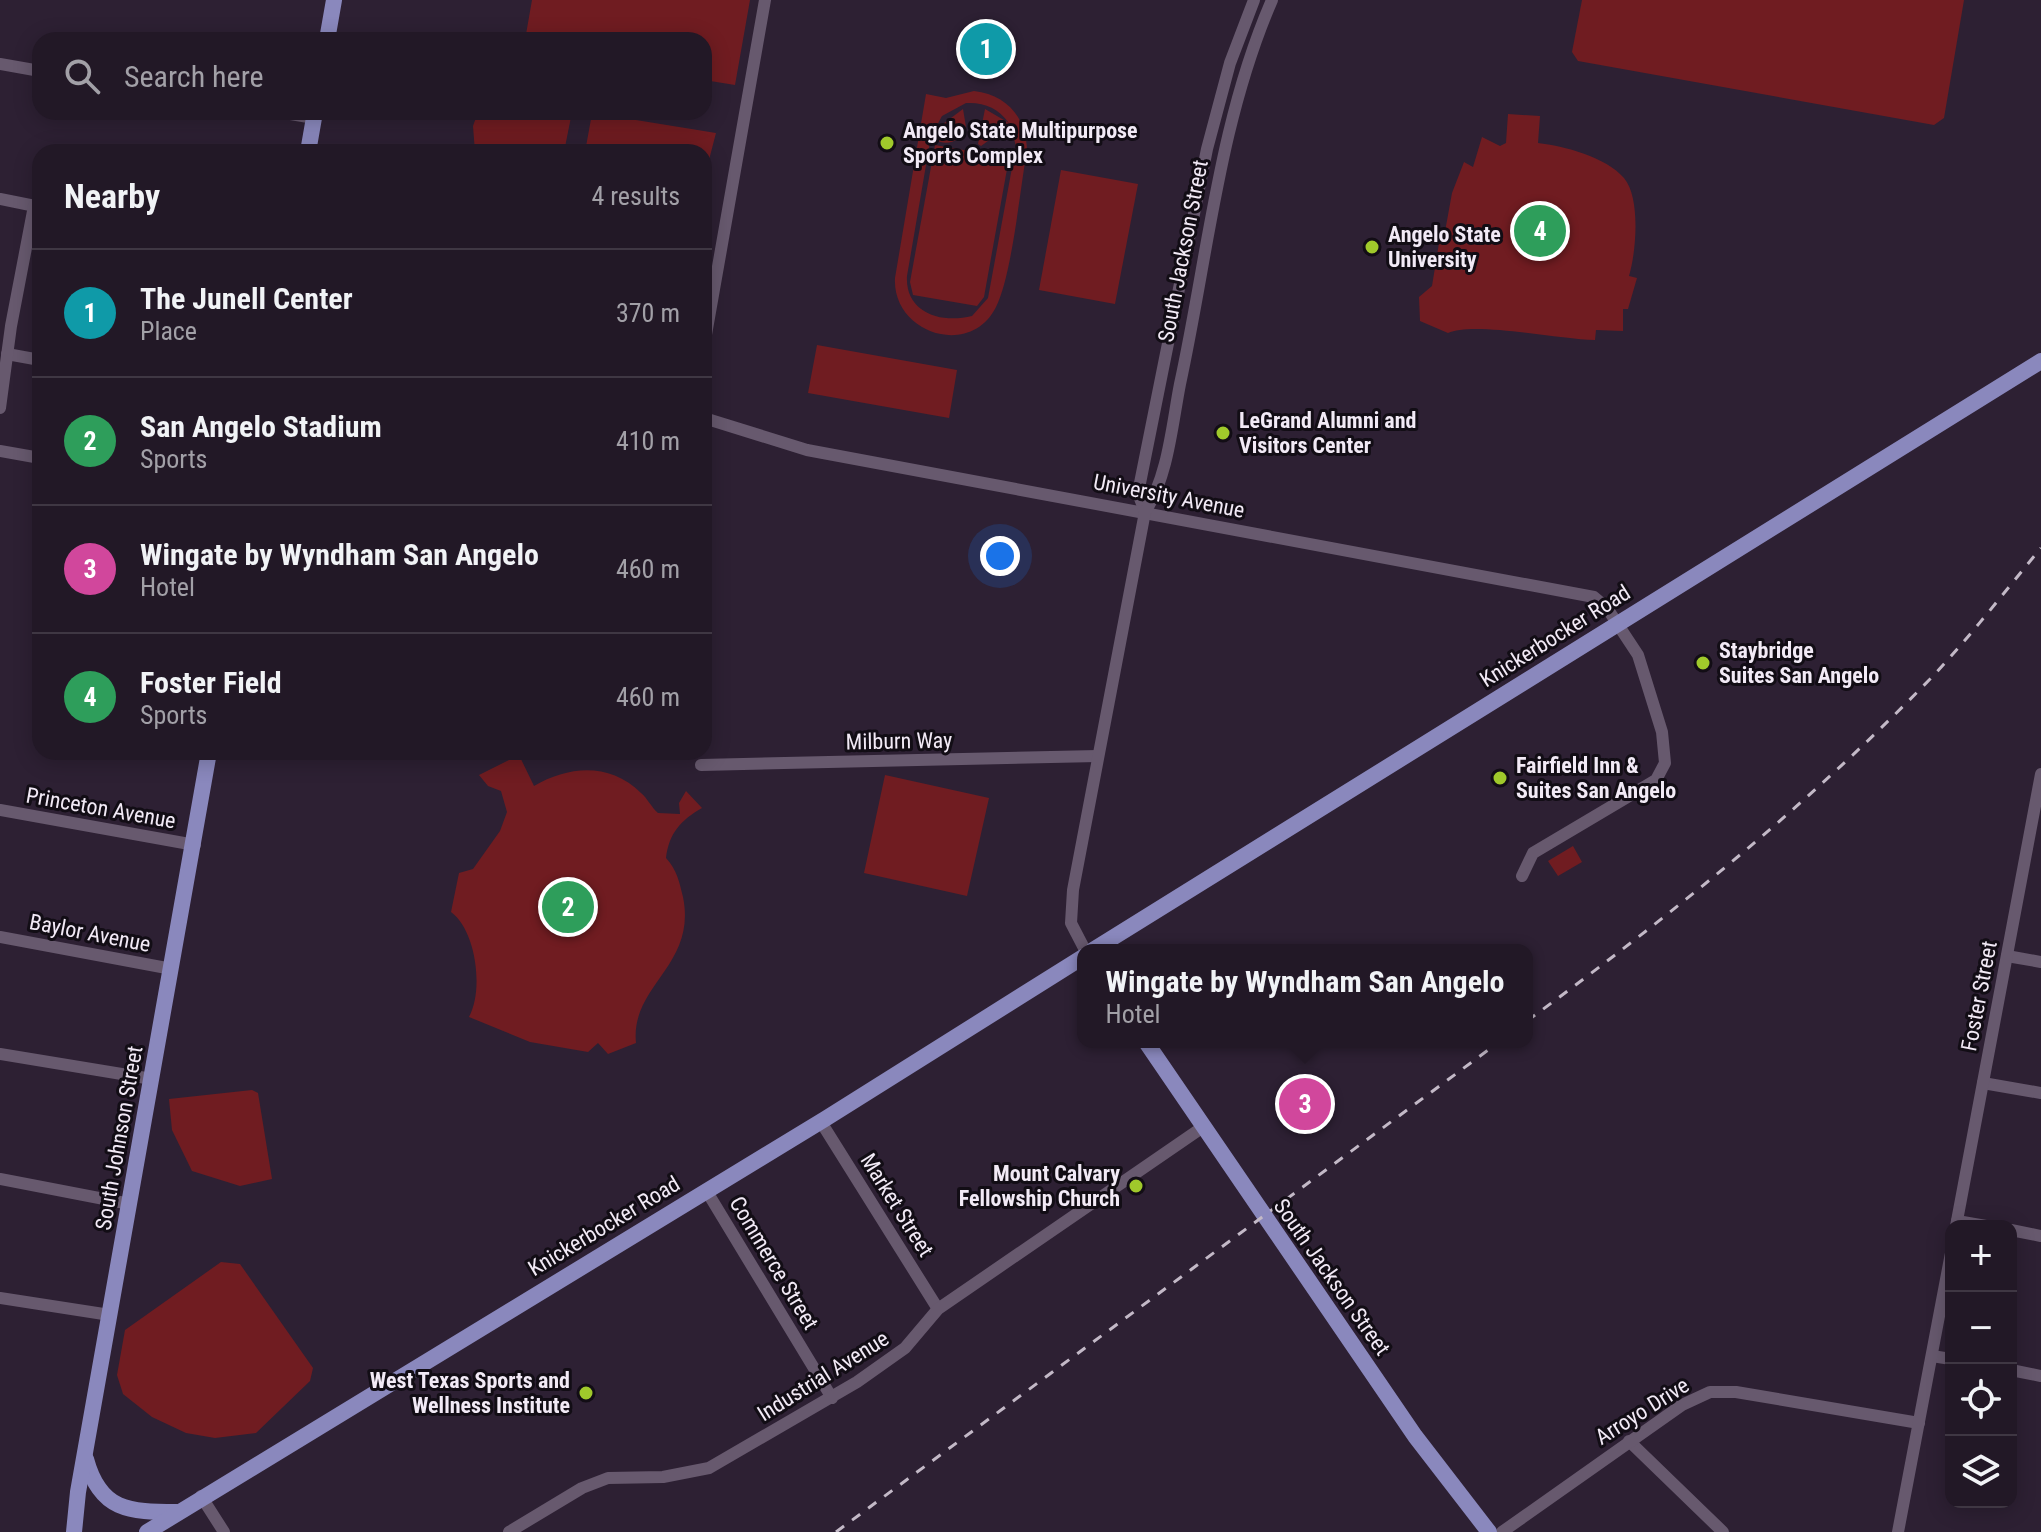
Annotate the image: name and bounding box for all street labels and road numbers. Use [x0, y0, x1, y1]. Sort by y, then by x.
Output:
street label: South Jackson Street [1153, 158, 1213, 344]
street label: University Avenue [1091, 469, 1247, 523]
street label: Knickerbocker Road [1475, 580, 1635, 692]
street label: Milburn Way [846, 728, 952, 754]
street label: Princeton Avenue [24, 783, 178, 833]
street label: Baylor Avenue [27, 909, 153, 957]
street label: Foster Street [1956, 939, 2002, 1053]
street label: South Johnson Street [90, 1044, 148, 1232]
street label: Market Street [855, 1149, 939, 1261]
street label: Knickerbocker Road [524, 1171, 684, 1281]
street label: Commerce Street [725, 1192, 823, 1334]
street label: South Jackson Street [1269, 1194, 1395, 1360]
street label: Industrial Avenue [753, 1326, 893, 1426]
street label: Arroyo Drive [1591, 1372, 1693, 1450]

